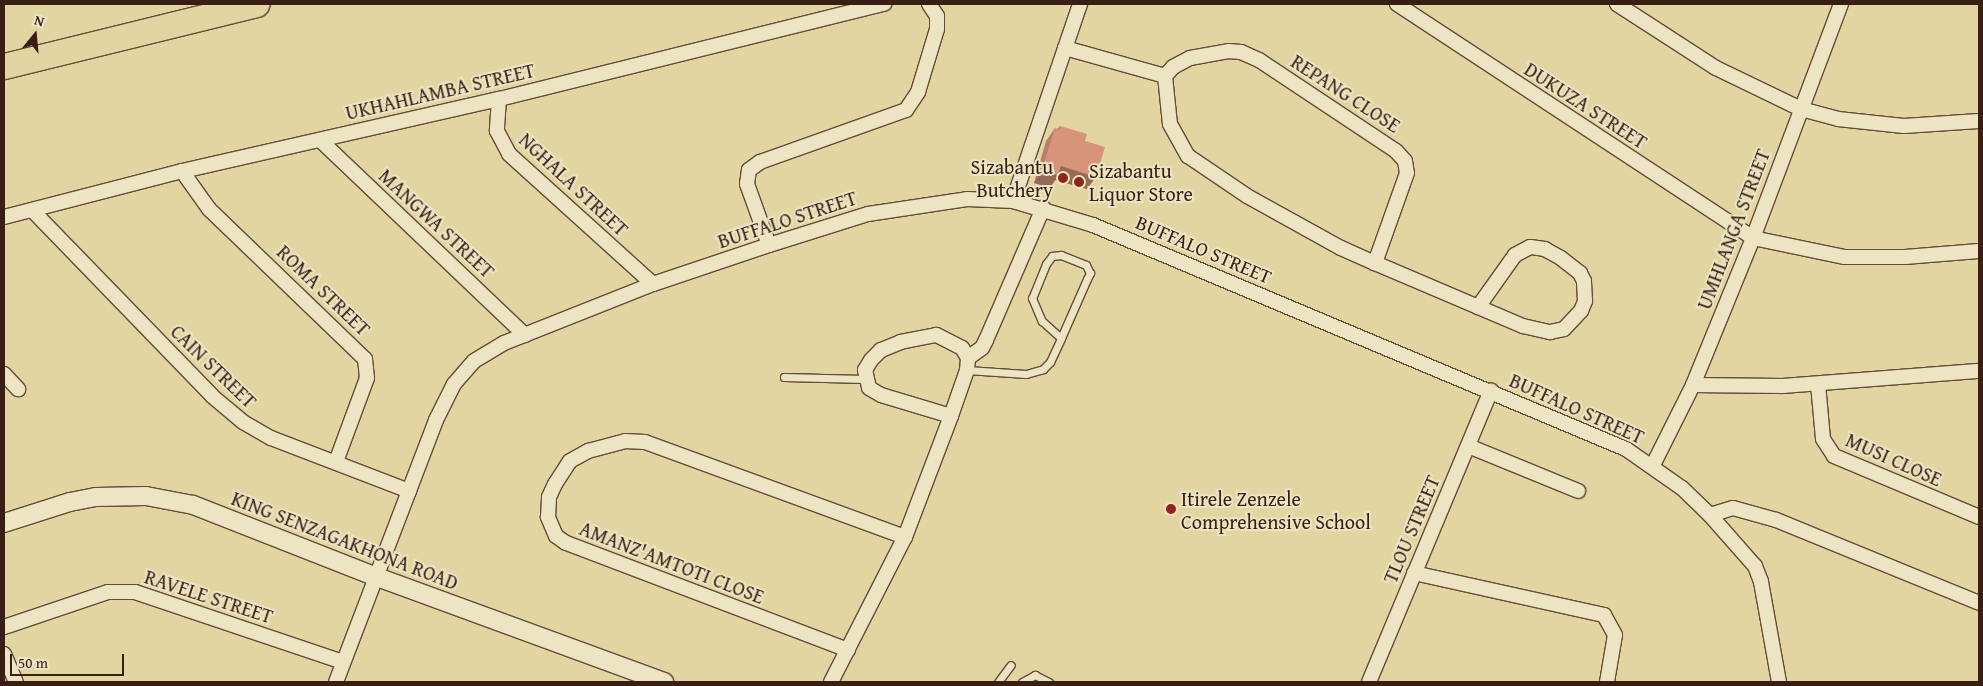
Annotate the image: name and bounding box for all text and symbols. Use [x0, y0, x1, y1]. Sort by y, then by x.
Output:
north arrow [10, 10, 60, 60]
text: N [32, 10, 47, 32]
street label: REPANG CLOSE [1287, 49, 1405, 137]
street label: DUKUZA STREET [1520, 56, 1652, 154]
street label: UKHAHLAMBA STREET [343, 58, 537, 124]
street label: NGHALA STREET [514, 127, 634, 241]
street label: UMHLANGA STREET [1691, 145, 1775, 313]
place label: Sizabantu Butchery [970, 155, 1053, 202]
place label: Sizabantu Liquor Store [1089, 158, 1193, 205]
street label: MANGWA STREET [374, 163, 500, 283]
marker: Sizabantu Butchery [1057, 172, 1069, 184]
marker: Sizabantu Liquor Store [1073, 176, 1085, 188]
street label: BUFFALO STREET [714, 185, 860, 253]
street label: BUFFALO STREET [1133, 210, 1275, 288]
street label: ROMA STREET [272, 240, 376, 340]
street label: CAIN STREET [166, 319, 262, 413]
street label: BUFFALO STREET [1506, 368, 1648, 448]
street label: MUSI CLOSE [1842, 427, 1946, 491]
street label: TLOU STREET [1378, 472, 1444, 586]
street label: KING SENZAGAKHONA ROAD [228, 486, 462, 594]
place label: Itirele Zenzele Comprehensive School [1181, 486, 1371, 533]
marker: Itirele Zenzele Comprehensive School [1165, 503, 1177, 515]
street label: AMANZ'AMTOTI CLOSE [576, 516, 768, 608]
street label: RAVELE STREET [142, 564, 276, 628]
scale bar [12, 644, 126, 676]
text: 50 m [18, 652, 48, 673]

